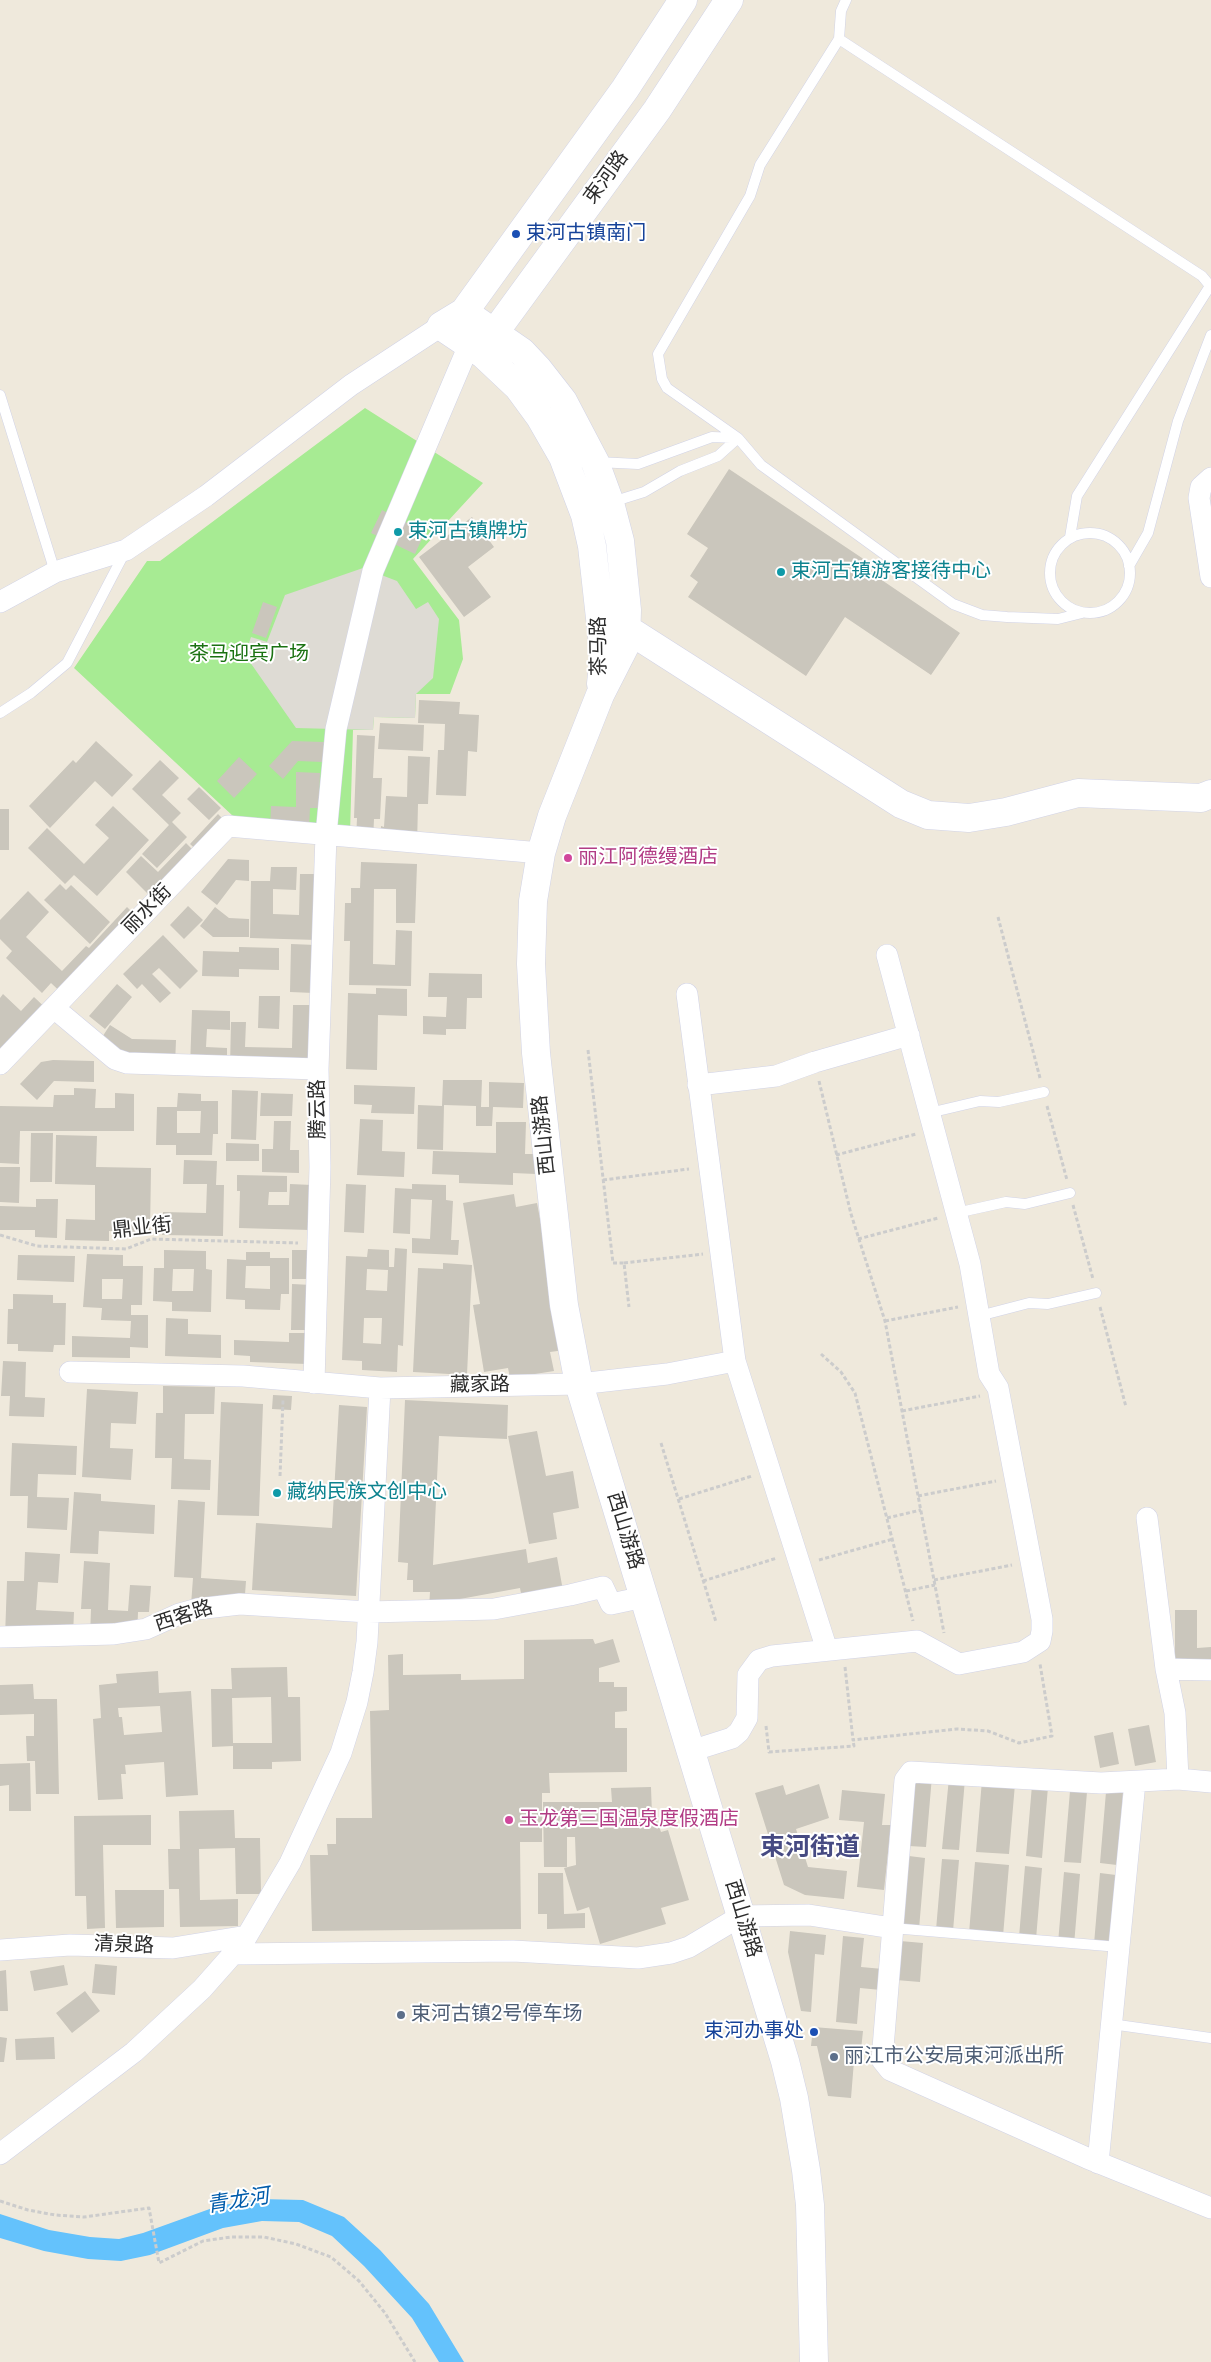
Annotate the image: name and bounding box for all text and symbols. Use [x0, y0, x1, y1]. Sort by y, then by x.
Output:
street label: 束河路 [580, 147, 634, 209]
place label: 束河古镇南门 [526, 222, 646, 246]
marker: 束河古镇南门 [510, 228, 522, 240]
place label: 束河古镇牌坊 [408, 520, 528, 544]
marker: 束河古镇牌坊 [392, 526, 404, 538]
place label: 束河古镇游客接待中心 [791, 560, 991, 584]
marker: 束河古镇游客接待中心 [775, 566, 787, 578]
street label: 茶马路 [587, 616, 613, 676]
park label: 茶马迎宾广场 [189, 643, 309, 667]
place label: 丽江阿德缦酒店 [578, 846, 718, 870]
marker: 丽江阿德缦酒店 [562, 852, 574, 864]
street label: 丽水街 [119, 880, 177, 940]
street label: 腾云路 [306, 1079, 332, 1139]
street label: 西山游路 [529, 1094, 561, 1176]
street label: 鼎业街 [111, 1214, 173, 1244]
street label: 藏家路 [450, 1373, 510, 1399]
place label: 藏纳民族文创中心 [287, 1481, 447, 1505]
marker: 藏纳民族文创中心 [271, 1487, 283, 1499]
street label: 西山游路 [601, 1489, 647, 1573]
street label: 西客路 [152, 1596, 216, 1638]
place label: 玉龙第三国温泉度假酒店 [519, 1808, 739, 1832]
marker: 玉龙第三国温泉度假酒店 [503, 1814, 515, 1826]
district label: 束河街道 [760, 1834, 860, 1864]
street label: 西山游路 [719, 1877, 765, 1961]
street label: 清泉路 [94, 1933, 154, 1959]
place label: 束河古镇2号停车场 [411, 2003, 582, 2027]
marker: 束河古镇2号停车场 [395, 2009, 407, 2021]
place label: 束河办事处 [704, 2020, 804, 2044]
marker: 束河办事处 [808, 2026, 820, 2038]
place label: 丽江市公安局束河派出所 [844, 2045, 1064, 2069]
marker: 丽江市公安局束河派出所 [828, 2051, 840, 2063]
water label: 青龙河 [205, 2185, 271, 2219]

